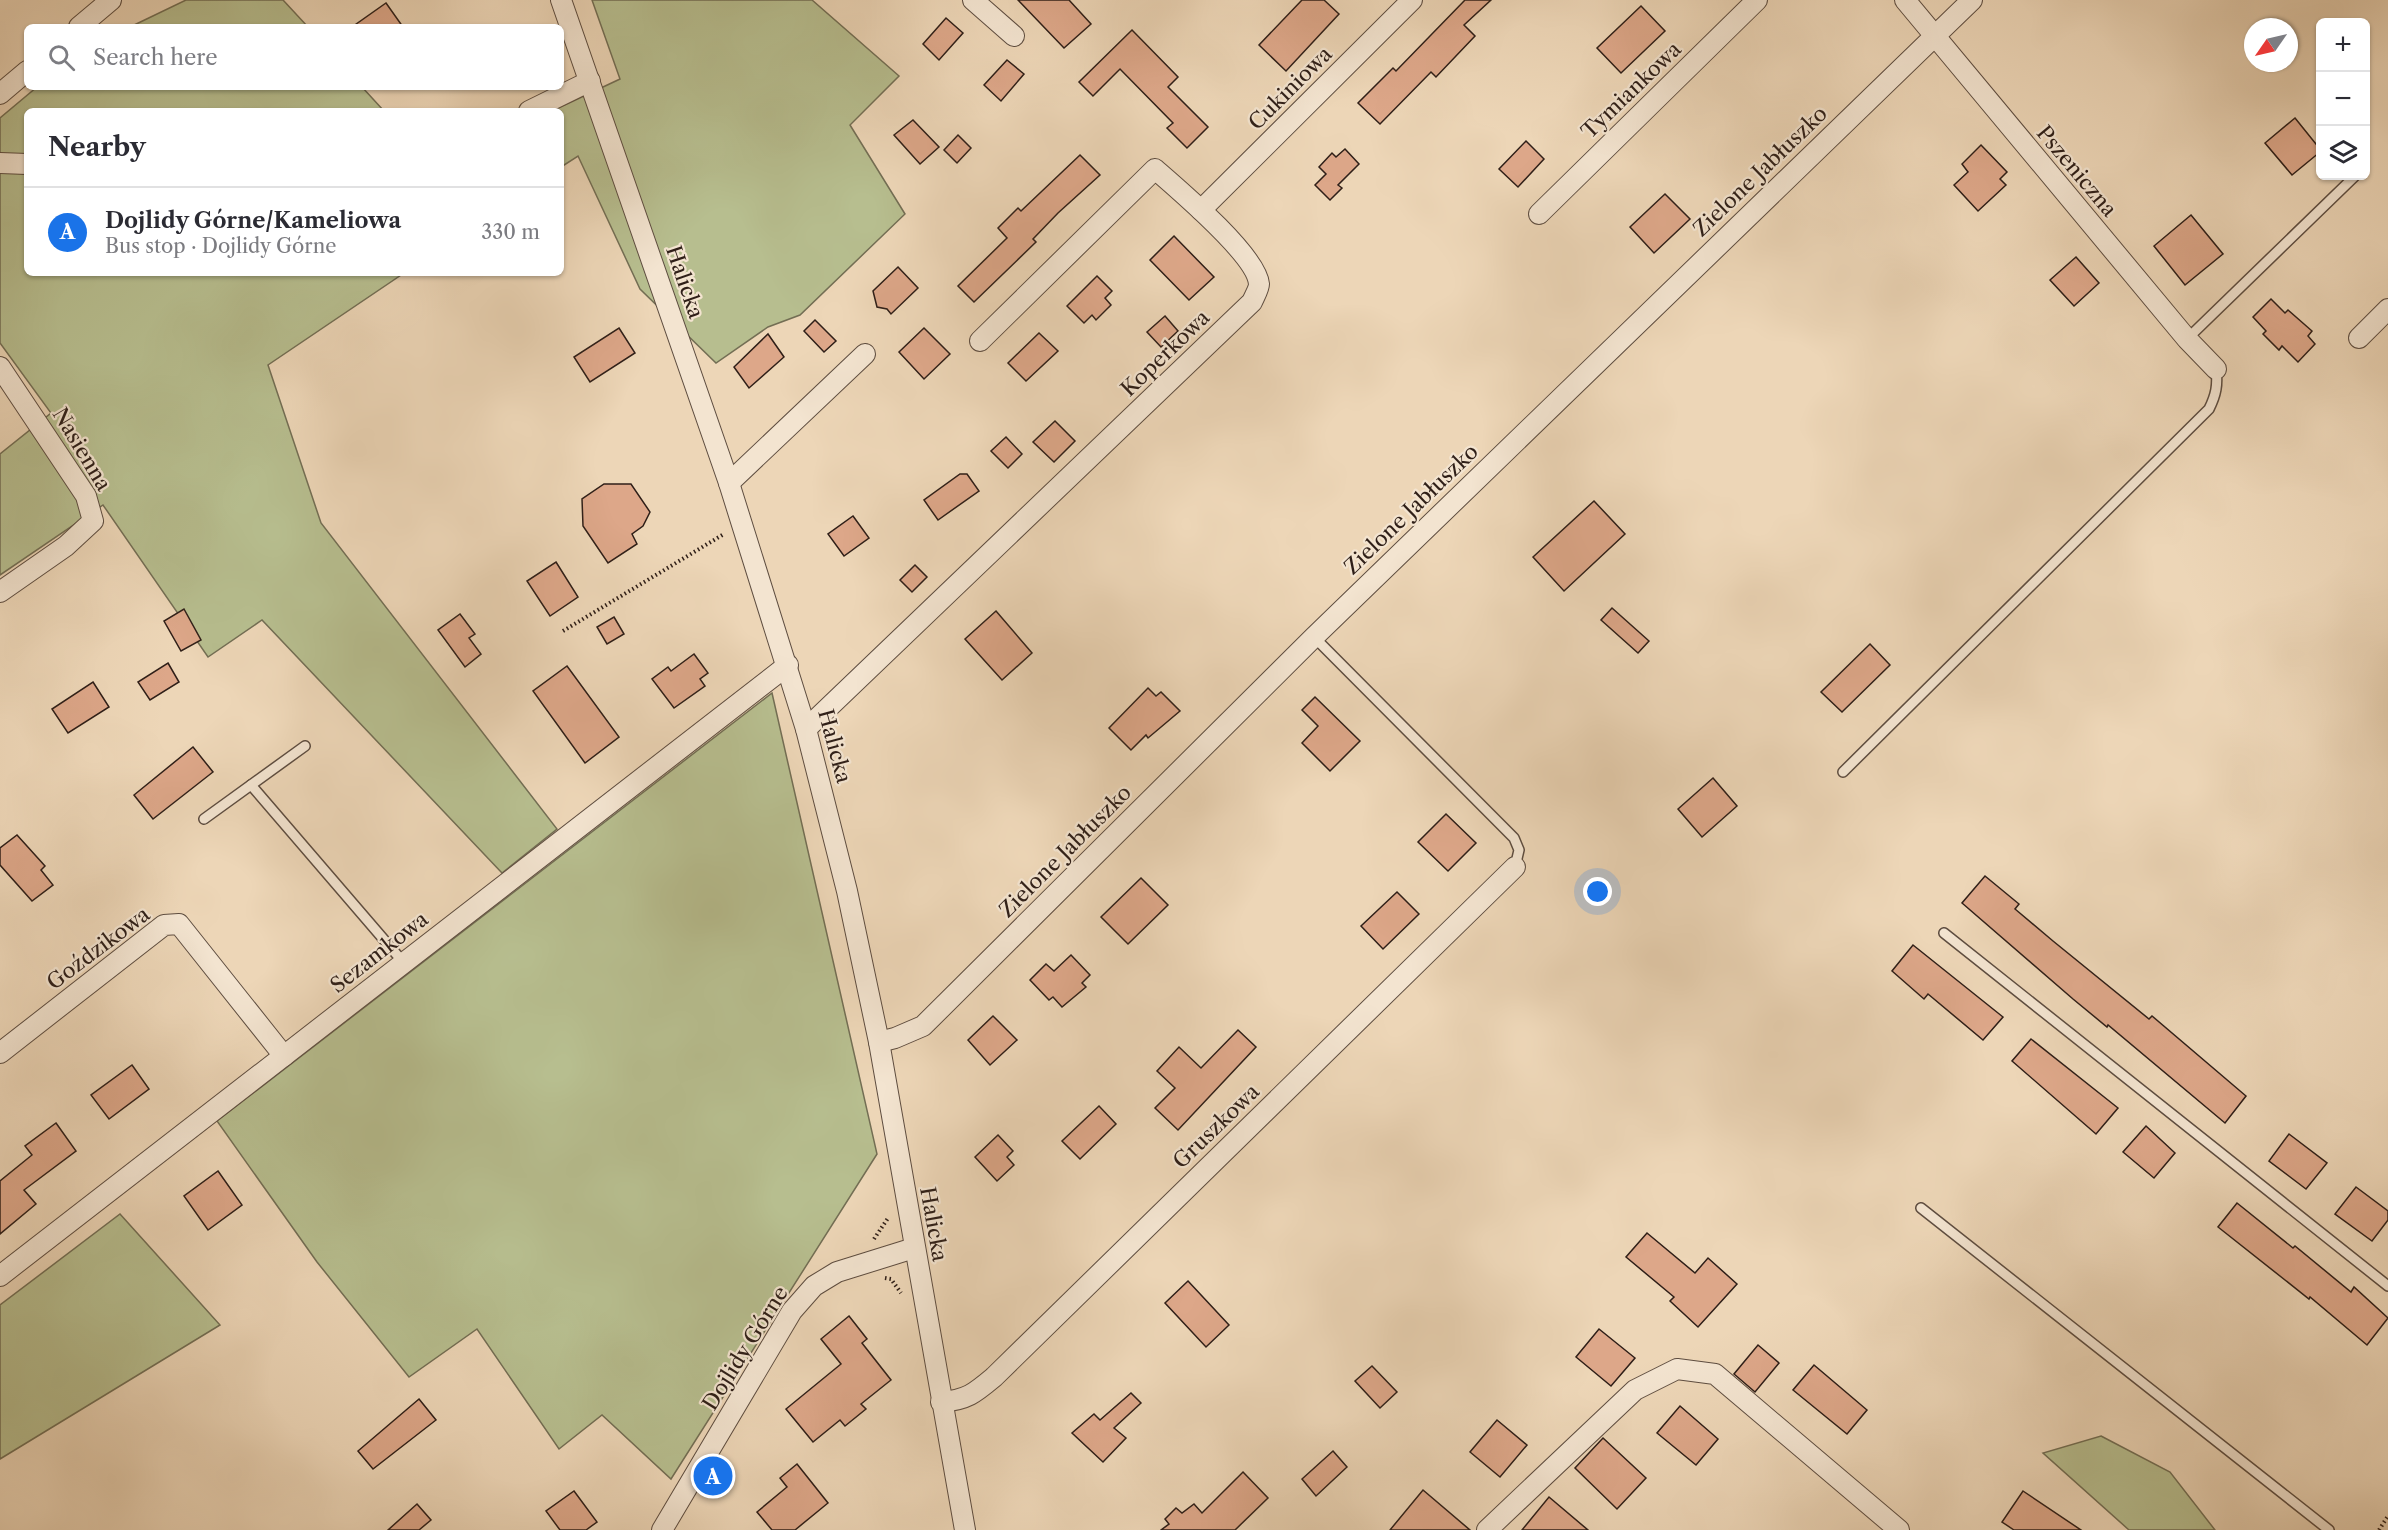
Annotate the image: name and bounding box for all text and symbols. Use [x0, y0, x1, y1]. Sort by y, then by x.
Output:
north arrow [2244, 18, 2298, 72]
map controls [2316, 18, 2370, 180]
button: + [2316, 18, 2370, 72]
search box [24, 24, 564, 90]
street label: Tymiankowa [1576, 36, 1686, 144]
icon: search [45, 41, 78, 74]
street label: Cukiniowa [1243, 41, 1337, 135]
text: Search here [93, 44, 218, 71]
button: − [2316, 72, 2370, 126]
street label: Zielone Jabłuszko [1688, 101, 1832, 241]
street label: Pszeniczna [2032, 120, 2123, 222]
button: layers [2316, 126, 2370, 180]
text: Nearby [48, 131, 146, 163]
text: Dojlidy Górne/Kameliowa [105, 207, 401, 234]
text: A [60, 220, 75, 244]
text: 330 m [481, 220, 540, 244]
text: Bus stop · Dojlidy Górne [105, 234, 336, 258]
street label: Halicka [661, 242, 709, 323]
street label: Koperkowa [1115, 304, 1215, 401]
street label: Nasienna [47, 403, 117, 496]
street label: Zielone Jabłuszko [1339, 439, 1483, 579]
street label: Halicka [813, 706, 857, 787]
street label: Zielone Jabłuszko [994, 780, 1136, 922]
your location [1583, 877, 1612, 906]
street label: Goździkowa [42, 901, 155, 995]
street label: Sezamkowa [325, 905, 434, 998]
street label: Gruszkowa [1168, 1078, 1265, 1173]
street label: Halicka [915, 1185, 953, 1264]
street label: Dojlidy Górne [697, 1281, 793, 1415]
pin: A [694, 1454, 732, 1498]

